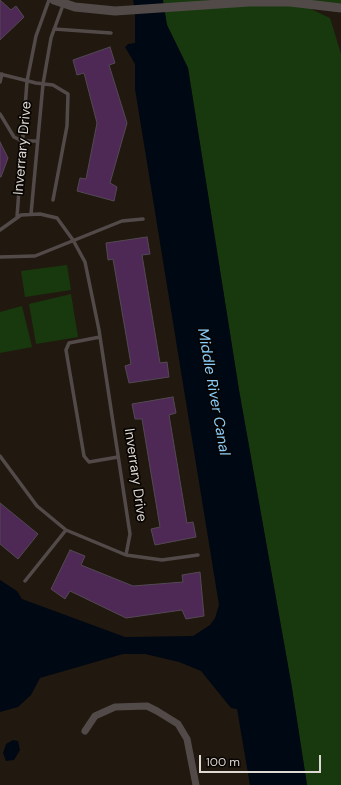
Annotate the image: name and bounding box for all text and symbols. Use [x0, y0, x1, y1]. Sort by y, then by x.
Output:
street label: Inverrary Drive [11, 100, 35, 196]
water label: Middle River Canal [193, 327, 233, 457]
street label: Inverrary Drive [120, 427, 150, 523]
scale bar [201, 747, 323, 773]
text: 100 m [206, 754, 240, 770]

